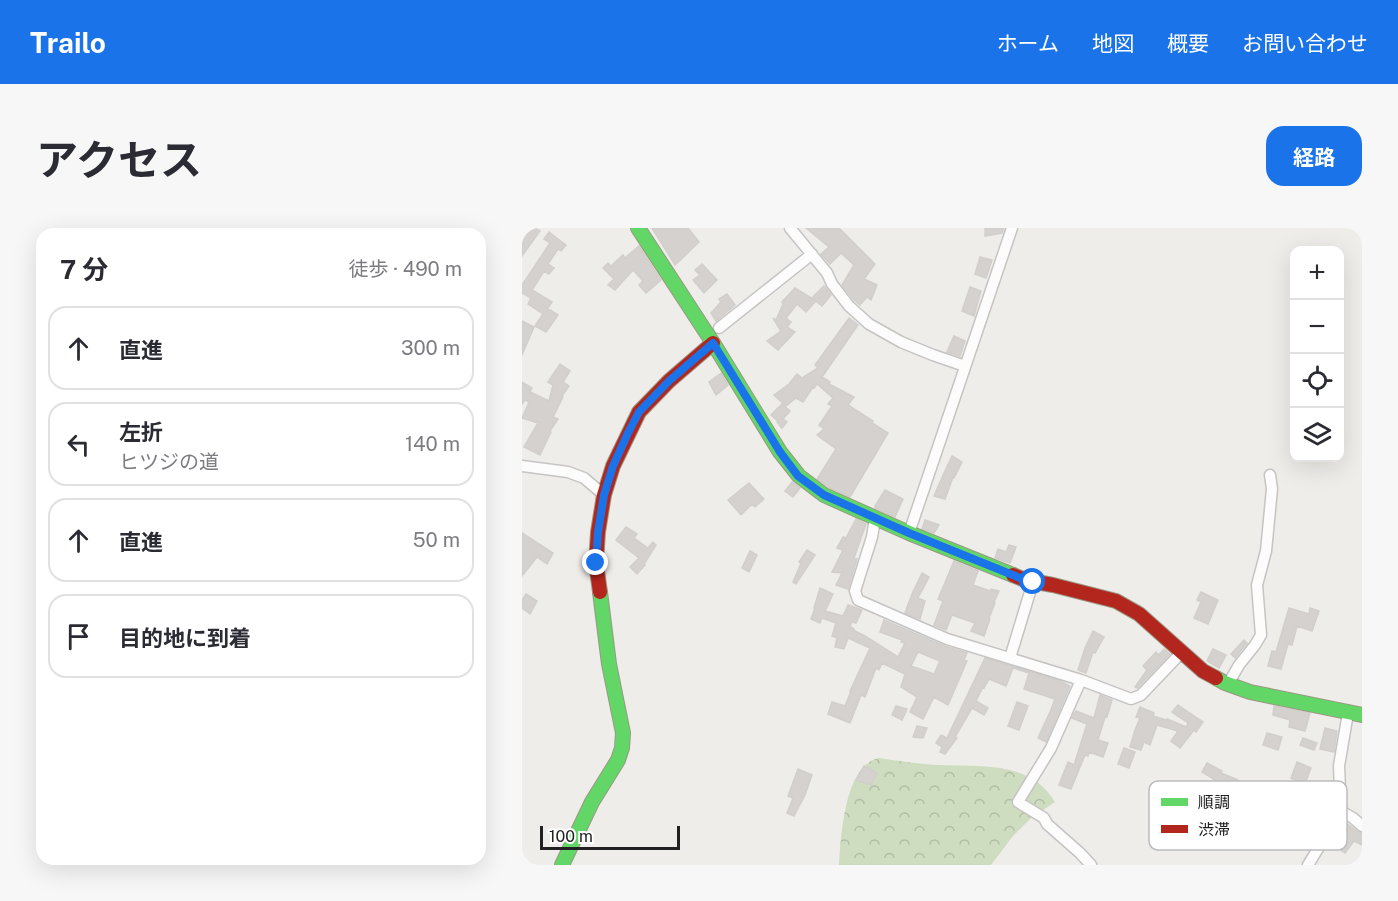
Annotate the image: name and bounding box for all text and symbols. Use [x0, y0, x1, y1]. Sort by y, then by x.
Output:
text: Trailo [30, 26, 106, 59]
text: ホーム [997, 31, 1059, 56]
text: 地図 [1092, 31, 1134, 56]
text: 概要 [1167, 31, 1209, 56]
text: お問い合わせ [1242, 31, 1368, 56]
button: 経路 [1266, 126, 1362, 186]
text: アクセス [36, 135, 202, 184]
map controls [1290, 246, 1344, 462]
button: + [1290, 246, 1344, 300]
text: 7 分 [60, 254, 108, 285]
text: 徒歩 · 490 m [348, 257, 462, 281]
button: − [1290, 300, 1344, 354]
icon: ahead [62, 332, 95, 365]
text: 300 m [401, 336, 460, 360]
text: 直進 [119, 337, 163, 363]
button: locate [1290, 354, 1344, 408]
button: layers [1290, 408, 1344, 462]
text: 左折 [119, 419, 163, 445]
icon: left [62, 428, 95, 461]
text: 140 m [405, 432, 460, 456]
text: ヒツジの道 [119, 450, 219, 474]
icon: ahead [62, 524, 95, 557]
text: 50 m [413, 528, 460, 552]
text: 直進 [119, 529, 163, 555]
route end [582, 549, 608, 575]
route start [1019, 568, 1045, 594]
icon: arrive [62, 620, 95, 653]
text: 目的地に到着 [119, 625, 251, 651]
legend [1149, 781, 1347, 850]
text: 順調 [1198, 793, 1230, 812]
text: 渋滞 [1198, 820, 1230, 839]
scale bar [540, 823, 680, 850]
text: 100 m [549, 827, 593, 846]

